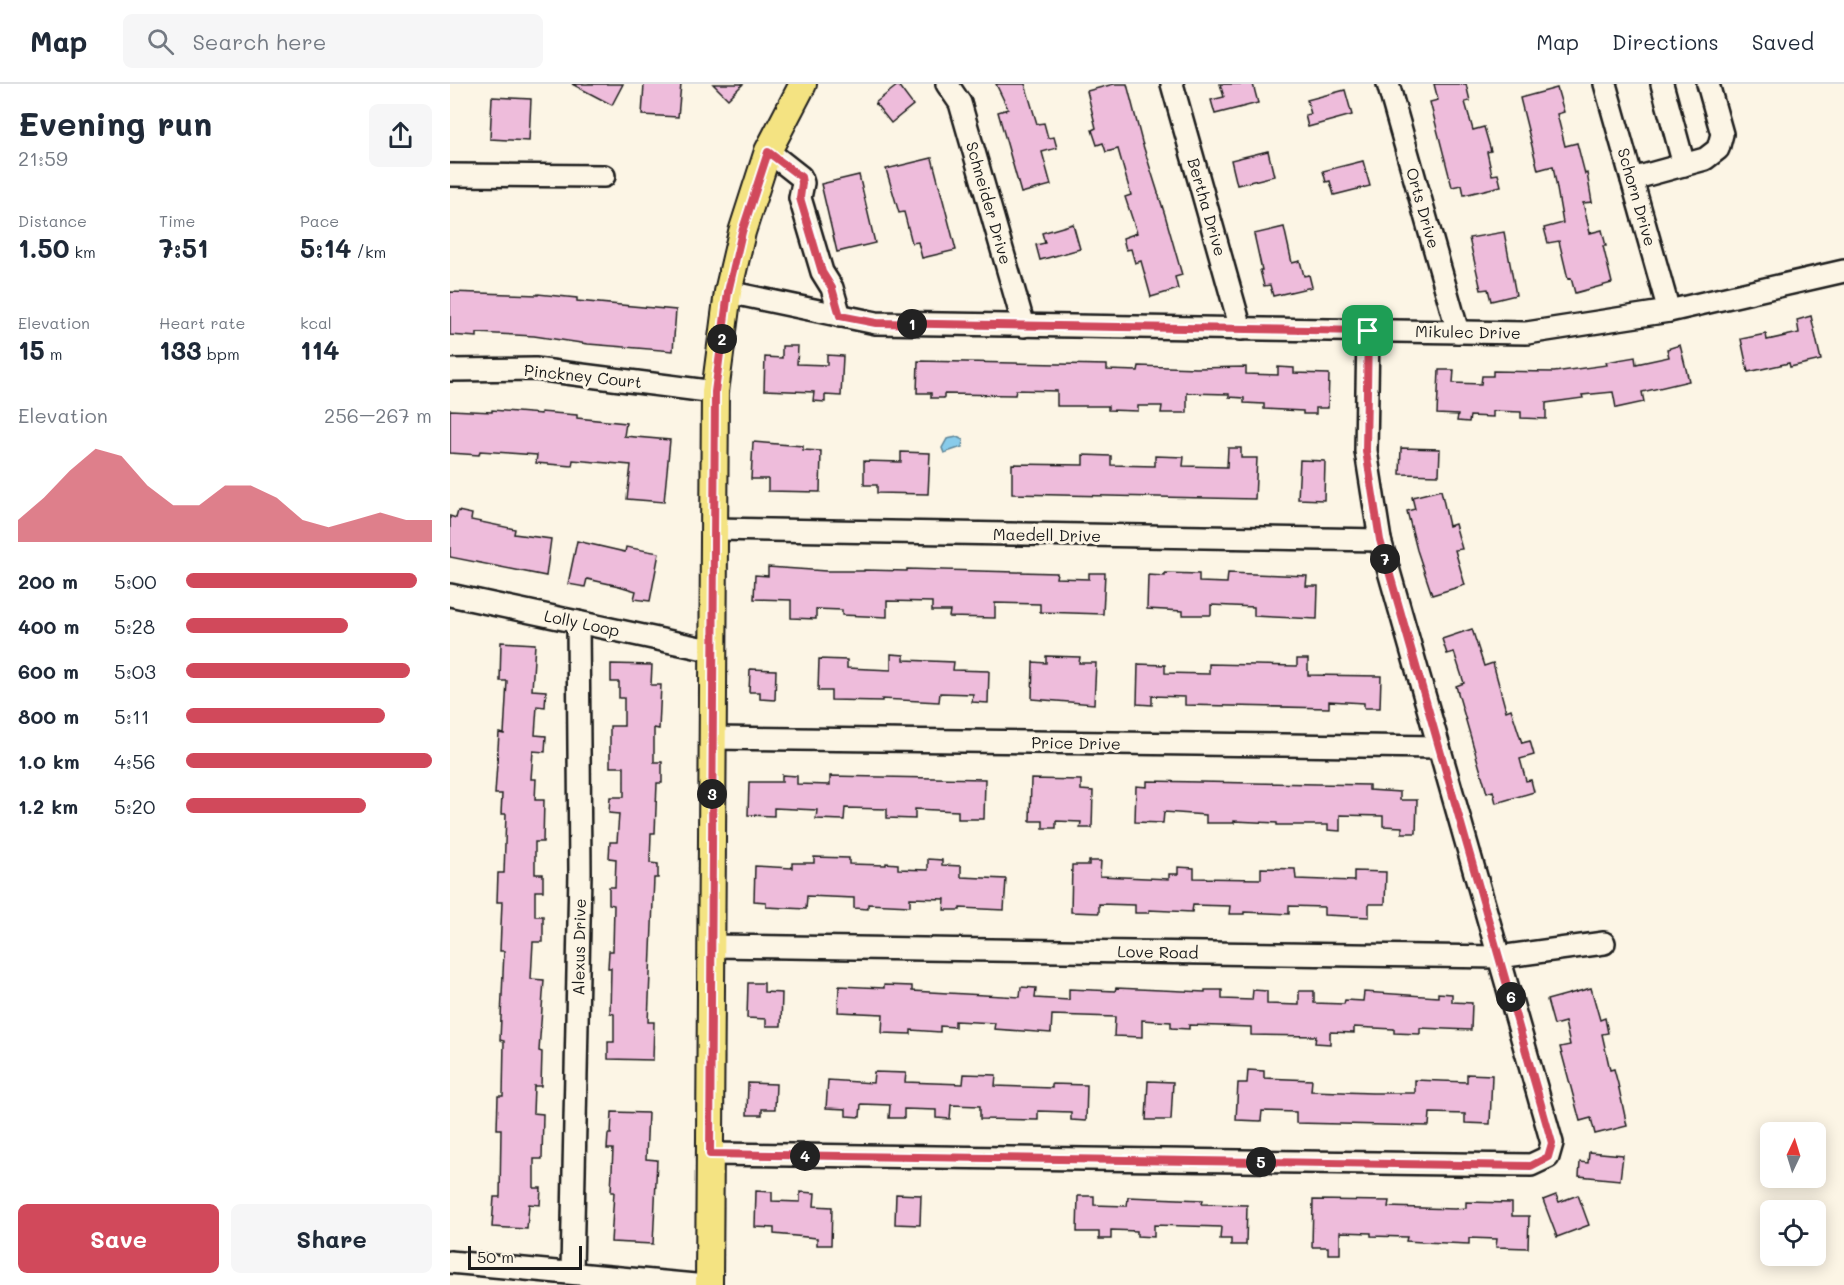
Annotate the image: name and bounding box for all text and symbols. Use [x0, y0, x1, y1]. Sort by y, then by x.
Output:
search box [123, 14, 543, 68]
text: Map [30, 23, 87, 59]
icon: search [144, 25, 177, 58]
text: Search here [192, 27, 326, 56]
text: Map [1536, 28, 1579, 55]
text: Directions [1612, 28, 1719, 55]
text: Saved [1752, 28, 1814, 55]
text: Evening run [18, 101, 212, 144]
button: share [369, 104, 432, 167]
street label: Schneider Drive [962, 139, 1017, 267]
text: 21:59 [18, 145, 68, 171]
street label: Schorn Drive [1613, 145, 1662, 248]
street label: Bertha Drive [1183, 155, 1232, 258]
street label: Orts Drive [1402, 165, 1445, 251]
text: Distance [18, 210, 87, 231]
text: Time [159, 210, 195, 231]
text: Pace [300, 210, 339, 231]
text: 1.50 [18, 231, 69, 265]
text: 7:51 [159, 231, 208, 265]
text: 5:14 [300, 231, 351, 265]
text: km [69, 241, 96, 262]
text: /km [351, 241, 386, 262]
pin [1342, 305, 1393, 356]
pin: 1 [897, 309, 927, 339]
text: Elevation [18, 312, 90, 333]
text: Heart rate [159, 312, 245, 333]
text: kcal [300, 312, 332, 333]
text: 1 [908, 313, 916, 334]
icon: arrive [1351, 314, 1384, 347]
street label: Mikulec Drive [1415, 320, 1521, 343]
pin: 2 [707, 324, 737, 354]
text: 2 [718, 328, 726, 349]
text: 15 [18, 333, 45, 367]
text: 133 [159, 333, 202, 367]
text: 114 [300, 333, 340, 367]
text: m [45, 343, 63, 364]
text: bpm [202, 343, 240, 364]
street label: Pinckney Court [523, 359, 643, 392]
text: Elevation [18, 402, 108, 428]
text: 256–267 m [324, 402, 432, 428]
street label: Maedell Drive [993, 523, 1101, 546]
pin: 7 [1370, 544, 1400, 574]
text: 7 [1381, 548, 1389, 569]
text: 200 m [18, 568, 78, 594]
text: 5:00 [114, 568, 157, 594]
street label: Lolly Loop [542, 604, 622, 641]
text: 400 m [18, 613, 79, 639]
text: 5:28 [114, 613, 155, 639]
text: 600 m [18, 658, 79, 684]
text: 5:03 [114, 658, 156, 684]
text: 800 m [18, 703, 79, 729]
text: 5:11 [114, 703, 150, 729]
street label: Price Drive [1031, 731, 1121, 754]
text: 1.0 km [18, 748, 80, 774]
text: 4:56 [114, 748, 156, 774]
pin: 3 [697, 779, 727, 809]
text: 3 [707, 783, 717, 804]
text: 1.2 km [18, 793, 78, 819]
text: 5:20 [114, 793, 155, 819]
street label: Alexus Drive [567, 898, 590, 996]
street label: Love Road [1117, 940, 1199, 963]
pin: 6 [1496, 982, 1526, 1012]
text: 6 [1506, 986, 1516, 1007]
north arrow [1760, 1122, 1826, 1188]
map controls [1760, 1122, 1826, 1266]
pin: 4 [790, 1141, 820, 1171]
text: 4 [800, 1145, 810, 1166]
pin: 5 [1246, 1147, 1276, 1177]
text: 5 [1256, 1151, 1266, 1172]
button: locate [1760, 1200, 1826, 1266]
button: Save [18, 1204, 219, 1273]
button: Share [231, 1204, 432, 1273]
scale bar [468, 1243, 582, 1270]
text: 50 m [477, 1246, 514, 1267]

